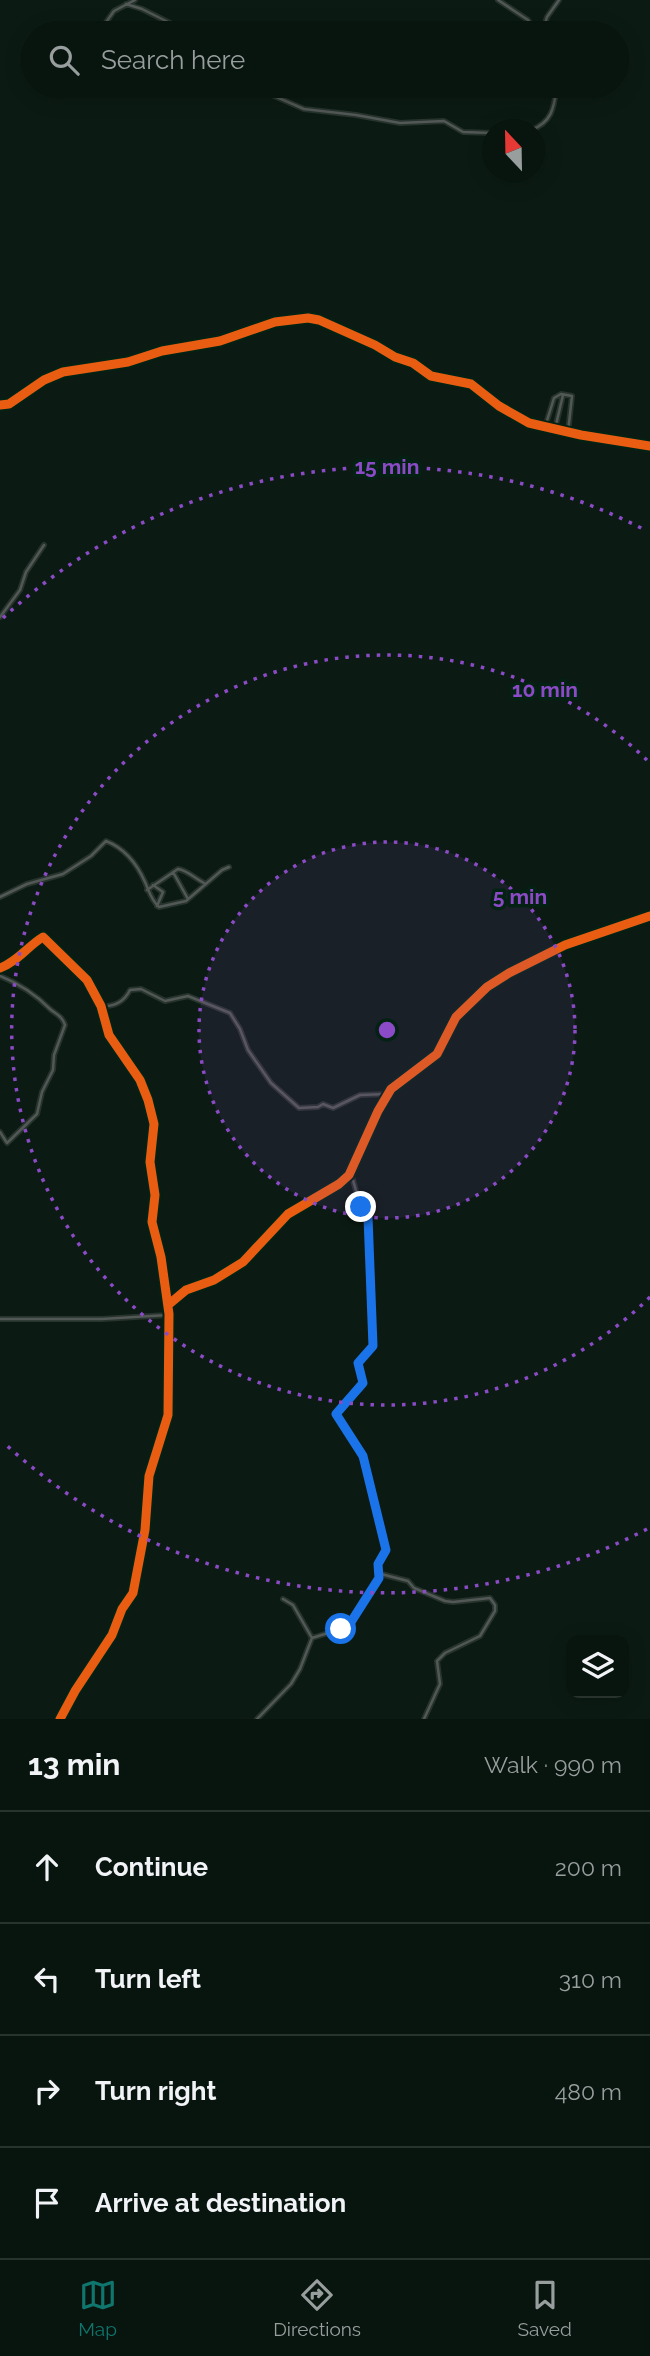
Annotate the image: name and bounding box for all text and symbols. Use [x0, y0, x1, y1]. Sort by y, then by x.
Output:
search box [21, 21, 629, 98]
icon: search [45, 41, 83, 79]
text: Search here [101, 45, 245, 75]
north arrow [482, 119, 545, 182]
text: 15 min [355, 454, 419, 479]
text: 10 min [512, 677, 578, 702]
text: 5 min [493, 884, 547, 909]
centre of rings [375, 1018, 399, 1042]
route end [345, 1191, 376, 1222]
route start [325, 1613, 356, 1644]
map controls [566, 1635, 629, 1698]
button: layers [566, 1635, 629, 1698]
text: 13 min [28, 1747, 120, 1782]
text: Walk · 990 m [484, 1751, 622, 1778]
icon: ahead [28, 1848, 66, 1886]
text: Continue [95, 1852, 208, 1882]
text: 200 m [555, 1854, 622, 1881]
icon: left [28, 1960, 66, 1998]
text: Turn left [95, 1964, 201, 1994]
text: 310 m [559, 1966, 622, 1993]
icon: right [28, 2072, 66, 2110]
text: Turn right [95, 2076, 216, 2106]
text: 480 m [555, 2078, 622, 2105]
icon: arrive [28, 2184, 66, 2222]
text: Arrive at destination [95, 2188, 346, 2218]
tab: Map [78, 2276, 117, 2340]
tab: Directions [273, 2276, 361, 2340]
tab: Saved [517, 2276, 572, 2340]

